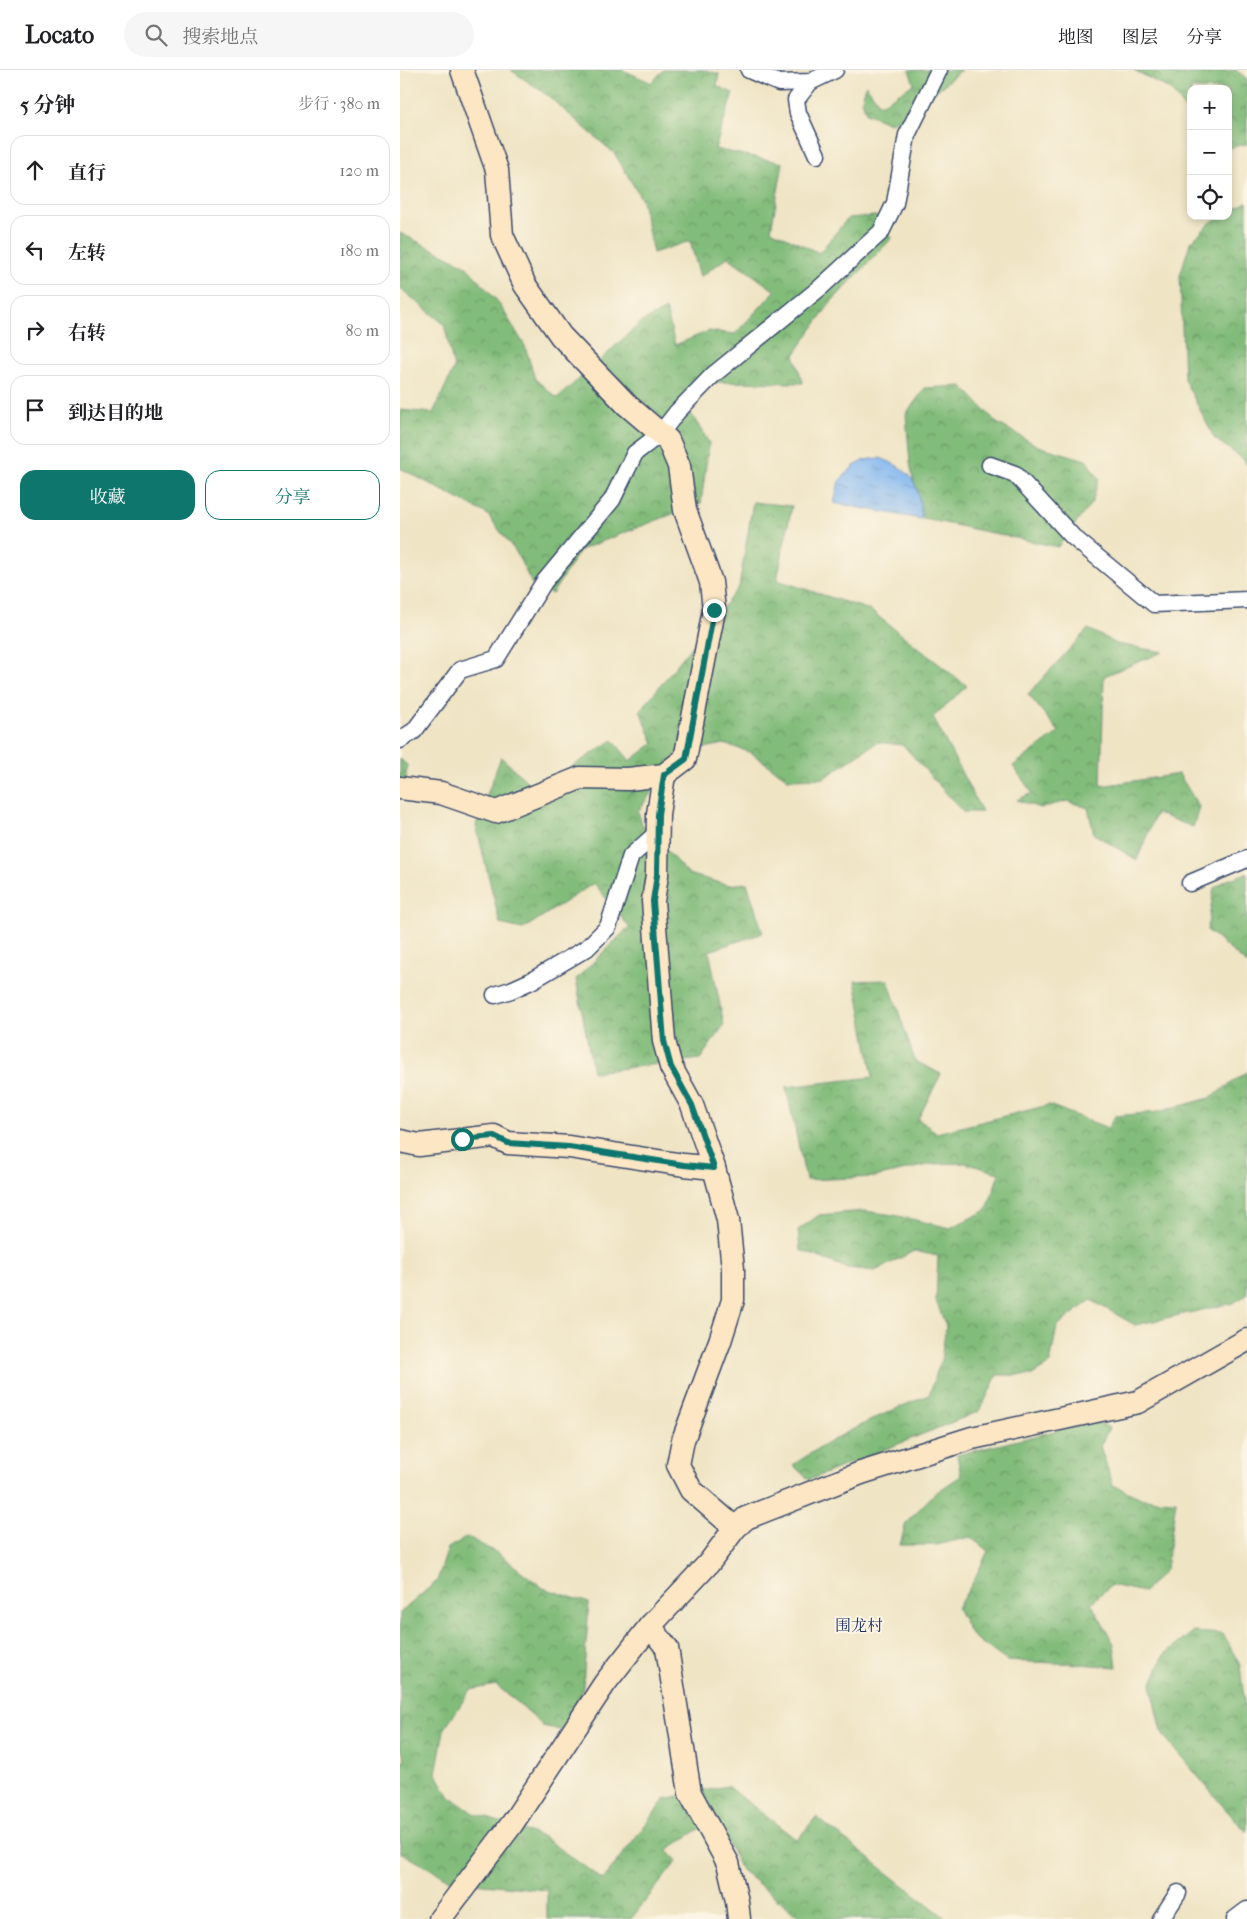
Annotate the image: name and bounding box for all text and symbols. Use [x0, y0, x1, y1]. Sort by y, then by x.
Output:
search box [124, 12, 474, 57]
text: Locato [25, 21, 94, 49]
icon: search [142, 21, 170, 49]
text: 搜索地点 [182, 26, 258, 48]
text: 地图 [1058, 27, 1094, 48]
text: 图层 [1122, 27, 1158, 48]
text: 分享 [1186, 27, 1222, 48]
map controls [1187, 85, 1232, 220]
button: + [1187, 85, 1232, 130]
text: 5 分钟 [20, 93, 76, 117]
text: 步行 · 380 m [298, 94, 380, 113]
button: − [1187, 130, 1232, 175]
icon: ahead [21, 156, 49, 184]
text: 120 m [340, 161, 379, 180]
text: 直行 [68, 162, 106, 184]
button: locate [1187, 175, 1232, 220]
icon: left [21, 236, 49, 264]
text: 180 m [340, 241, 379, 260]
text: 左转 [68, 242, 106, 264]
icon: right [21, 316, 49, 344]
text: 80 m [345, 321, 379, 340]
text: 右转 [68, 322, 106, 344]
icon: arrive [21, 396, 49, 424]
text: 到达目的地 [68, 402, 163, 424]
button: 收藏 [20, 470, 195, 520]
button: 分享 [205, 470, 380, 520]
route end [703, 599, 726, 622]
route start [451, 1128, 474, 1151]
district label: 围龙村 [835, 1616, 883, 1635]

